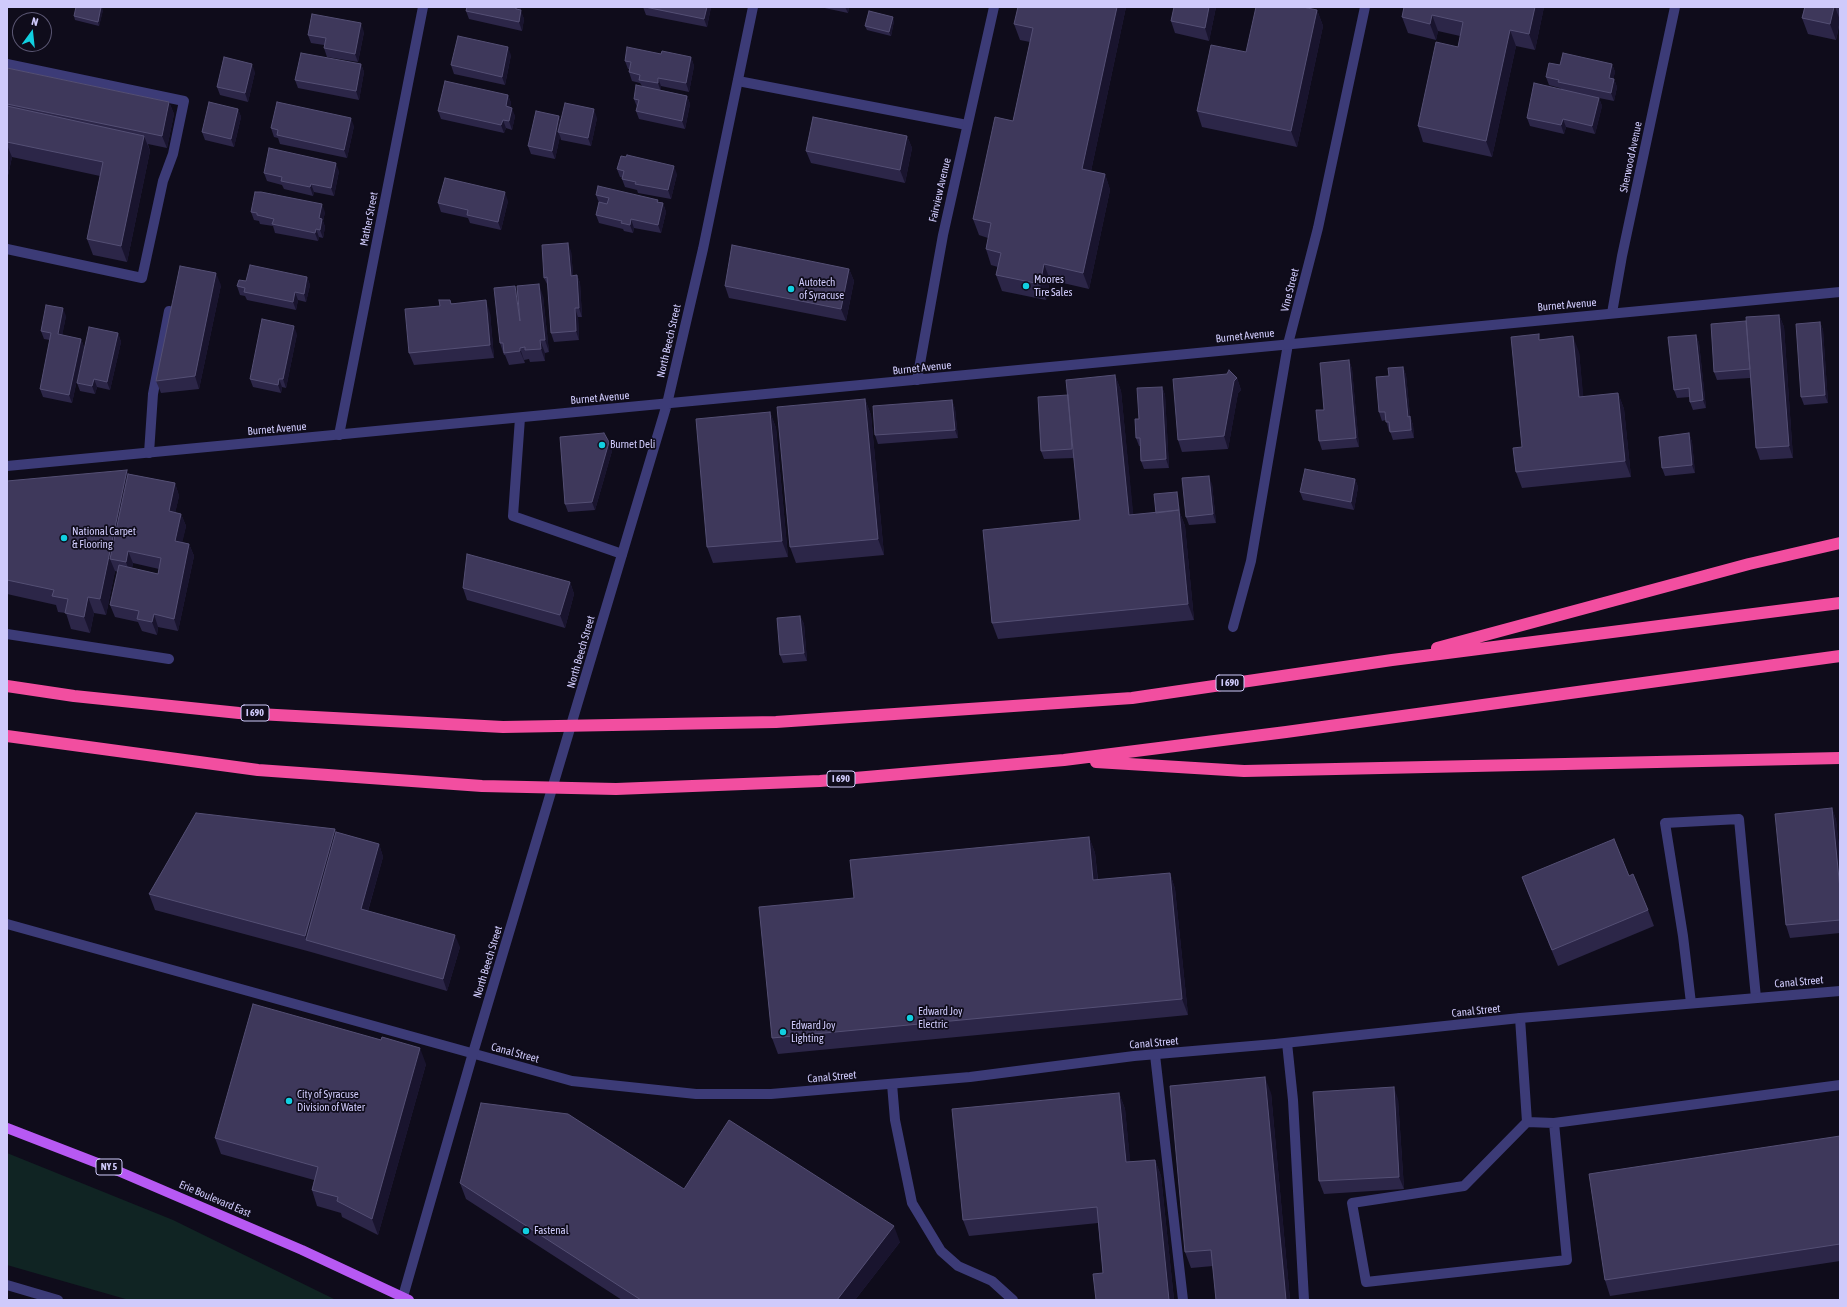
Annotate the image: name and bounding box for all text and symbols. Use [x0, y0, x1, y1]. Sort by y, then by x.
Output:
north arrow [12, 12, 52, 52]
text: N [30, 15, 40, 28]
street label: Sherwood Avenue [1617, 120, 1645, 194]
street label: Fairview Avenue [926, 157, 954, 223]
street label: Mather Street [357, 191, 381, 247]
street label: Vine Street [1278, 267, 1302, 313]
place label: Moores Tire Sales [1034, 273, 1072, 299]
place label: Autotech of Syracuse [799, 276, 844, 302]
marker: Moores Tire Sales [1021, 281, 1031, 291]
marker: Autotech of Syracuse [786, 284, 796, 294]
street label: Burnet Avenue [1537, 296, 1597, 314]
street label: North Beech Street [654, 303, 684, 379]
street label: Burnet Avenue [1215, 326, 1275, 346]
street label: Burnet Avenue [892, 358, 952, 378]
street label: Burnet Avenue [570, 389, 630, 407]
street label: Burnet Avenue [247, 420, 307, 438]
place label: Burnet Deli [610, 438, 655, 452]
marker: Burnet Deli [597, 440, 607, 450]
place label: National Carpet & Flooring [72, 525, 136, 551]
marker: National Carpet & Flooring [59, 533, 69, 543]
street label: North Beech Street [564, 614, 598, 690]
road number: I 690 [1216, 675, 1244, 691]
road number: I 690 [241, 705, 269, 721]
road number: I 690 [827, 771, 855, 787]
street label: North Beech Street [471, 924, 505, 1000]
street label: Canal Street [1774, 973, 1824, 991]
street label: Canal Street [1451, 1002, 1501, 1020]
place label: Edward Joy Electric [918, 1005, 963, 1031]
marker: Edward Joy Electric [905, 1013, 915, 1023]
place label: Edward Joy Lighting [791, 1019, 836, 1045]
marker: Edward Joy Lighting [778, 1027, 788, 1037]
street label: Canal Street [1129, 1034, 1179, 1052]
street label: Canal Street [490, 1040, 540, 1066]
street label: Canal Street [807, 1068, 857, 1086]
place label: City of Syracuse Division of Water [297, 1088, 365, 1114]
marker: City of Syracuse Division of Water [284, 1096, 294, 1106]
road number: NY 5 [96, 1159, 122, 1175]
street label: Erie Boulevard East [177, 1178, 253, 1220]
place label: Fastenal [534, 1224, 569, 1238]
marker: Fastenal [521, 1226, 531, 1236]

